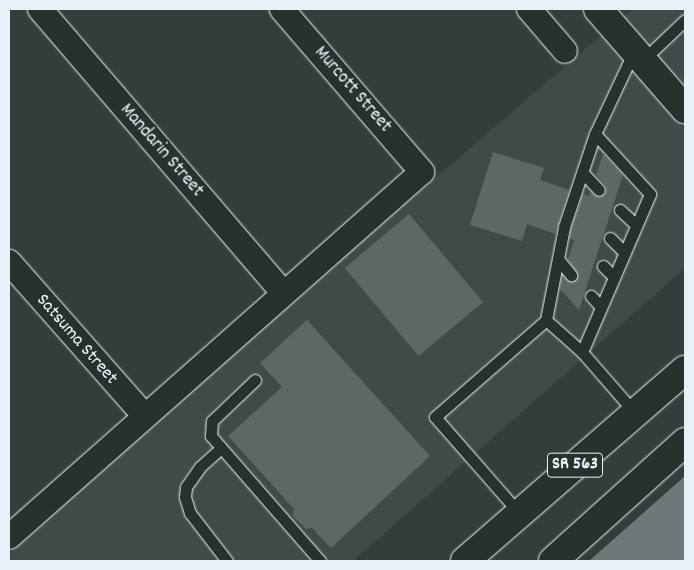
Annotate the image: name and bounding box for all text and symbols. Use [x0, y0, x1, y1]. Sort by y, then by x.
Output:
street label: Murcott Street [308, 42, 396, 138]
street label: Mandarin Street [114, 100, 208, 202]
street label: Satsuma Street [30, 290, 122, 390]
road number: SR 563 [546, 450, 604, 480]

